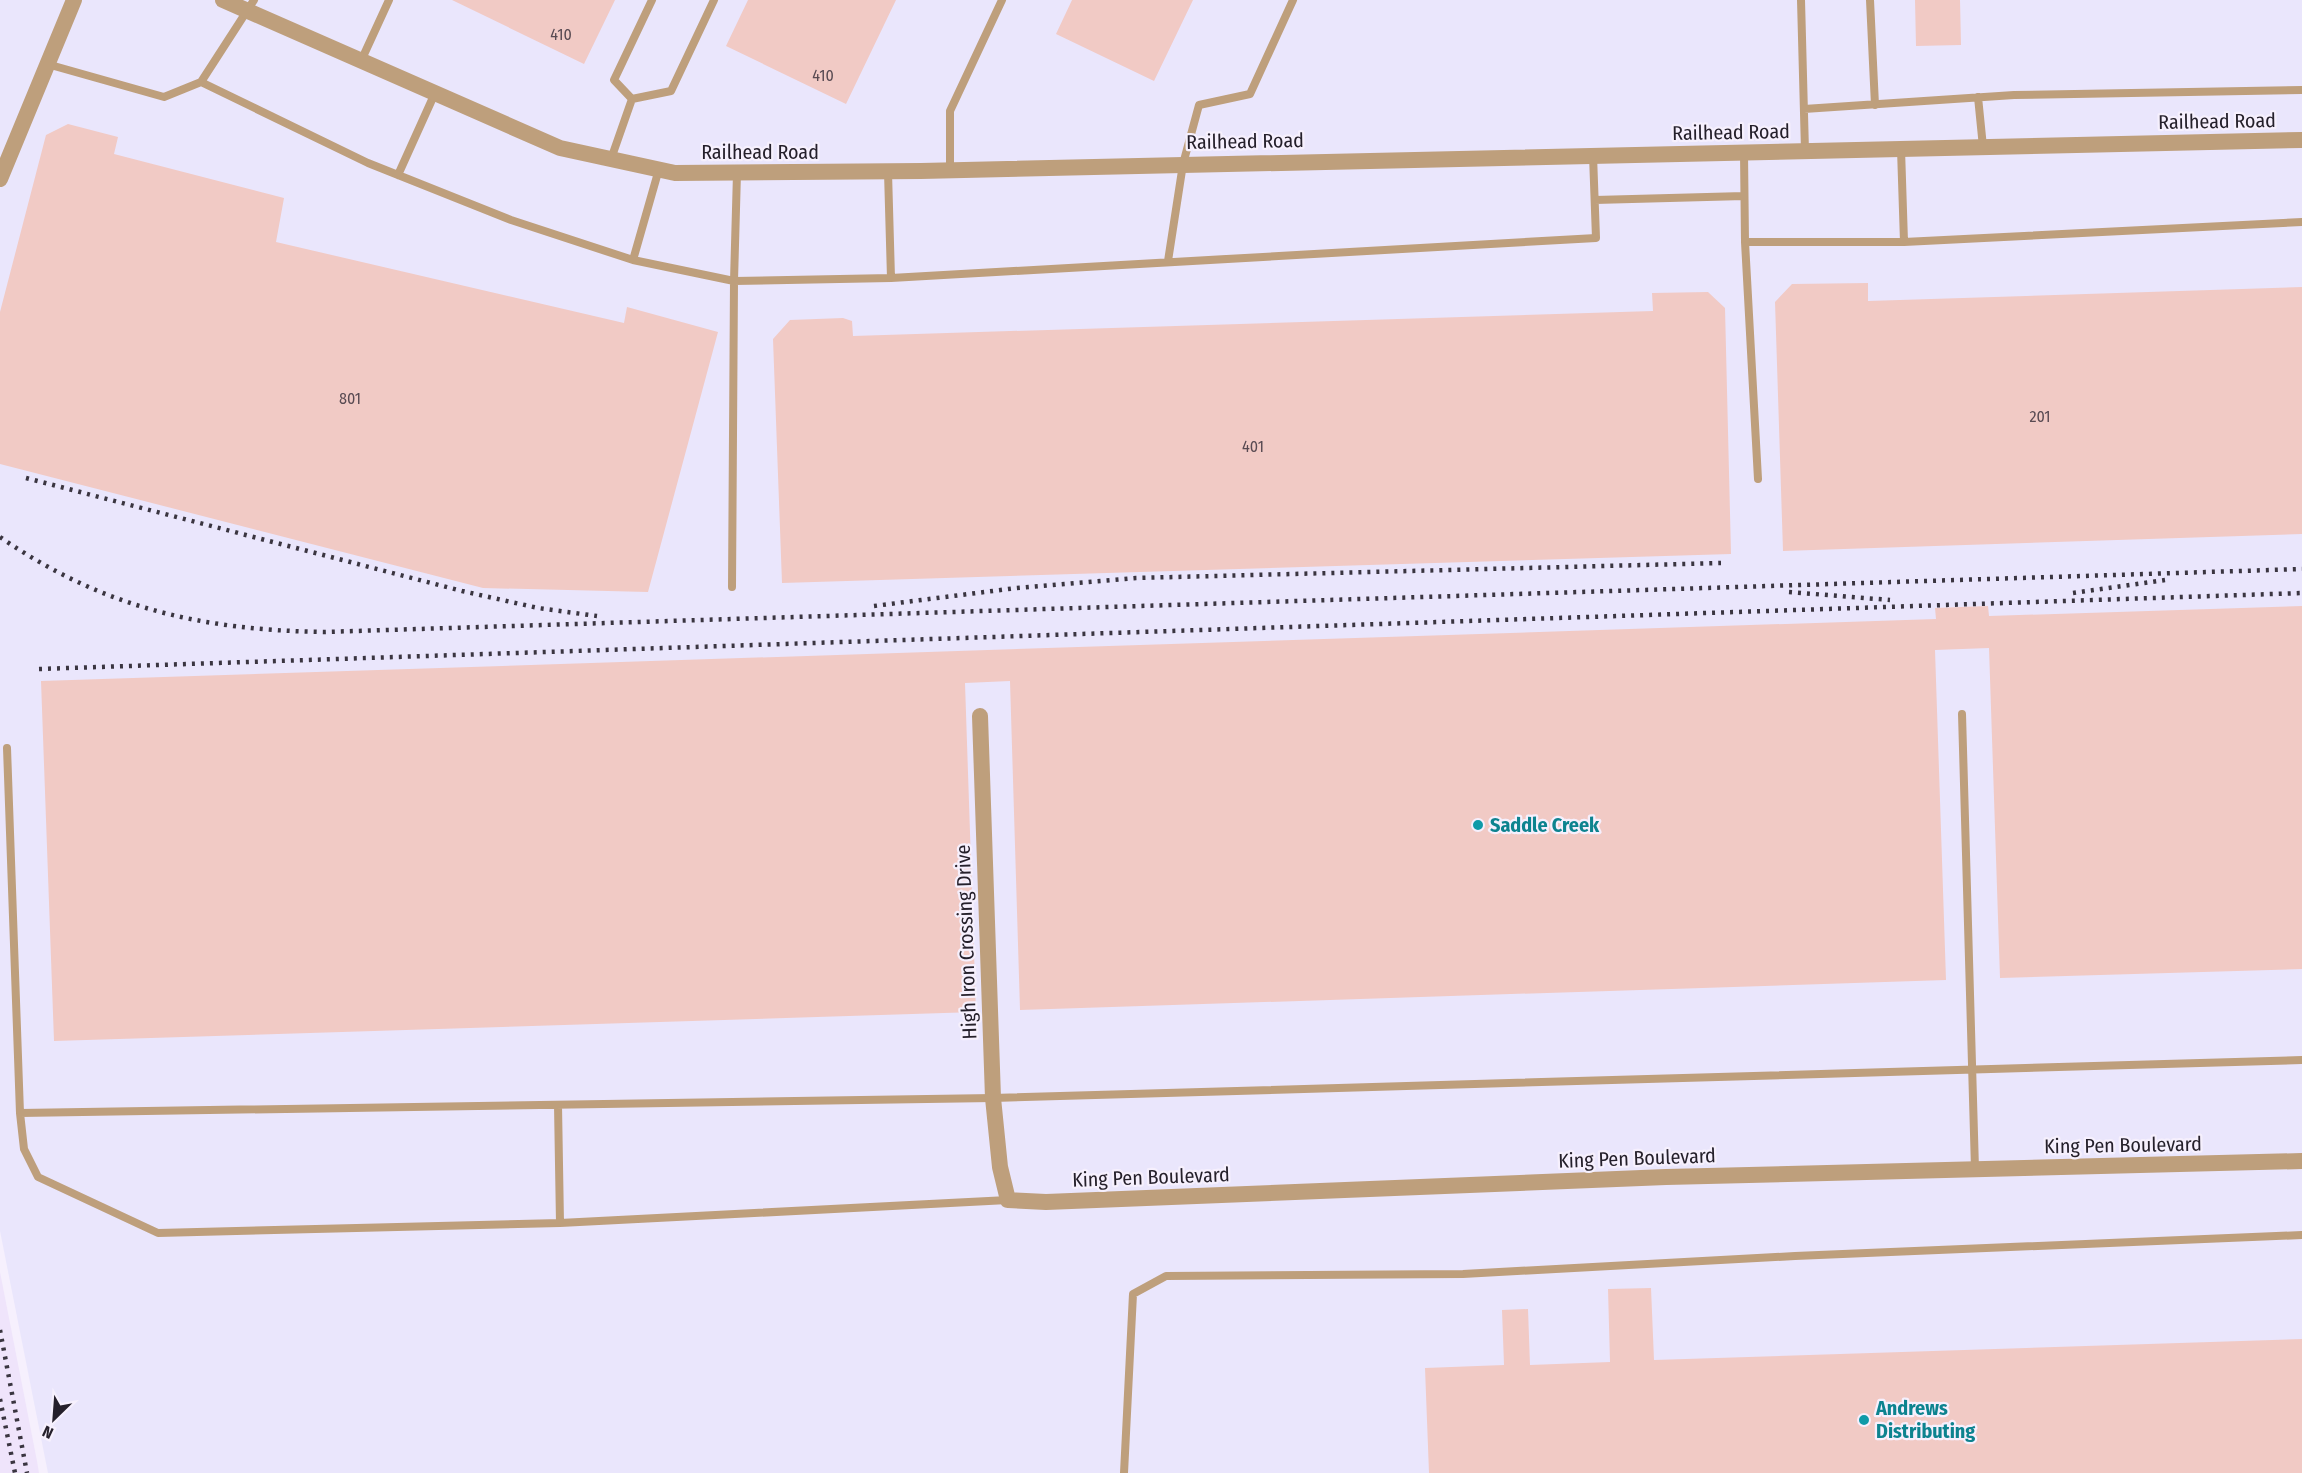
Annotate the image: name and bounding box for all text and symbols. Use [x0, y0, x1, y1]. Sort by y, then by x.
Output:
house number: 410 [550, 25, 572, 44]
house number: 410 [812, 66, 834, 85]
street label: Railhead Road [2158, 108, 2276, 134]
street label: Railhead Road [1672, 119, 1790, 145]
street label: Railhead Road [1186, 128, 1304, 154]
street label: Railhead Road [701, 140, 819, 164]
house number: 801 [339, 389, 361, 408]
house number: 201 [2029, 407, 2051, 426]
house number: 401 [1242, 437, 1264, 456]
place label: Saddle Creek [1490, 813, 1600, 837]
marker: Saddle Creek [1471, 818, 1485, 832]
street label: High Iron Crossing Drive [951, 844, 981, 1040]
street label: King Pen Boulevard [2044, 1132, 2202, 1158]
street label: King Pen Boulevard [1558, 1143, 1716, 1173]
street label: King Pen Boulevard [1072, 1162, 1230, 1192]
north arrow [24, 1389, 84, 1449]
place label: Andrews Distributing [1875, 1396, 1975, 1443]
marker: Andrews Distributing [1857, 1413, 1871, 1427]
text: N [40, 1422, 56, 1443]

